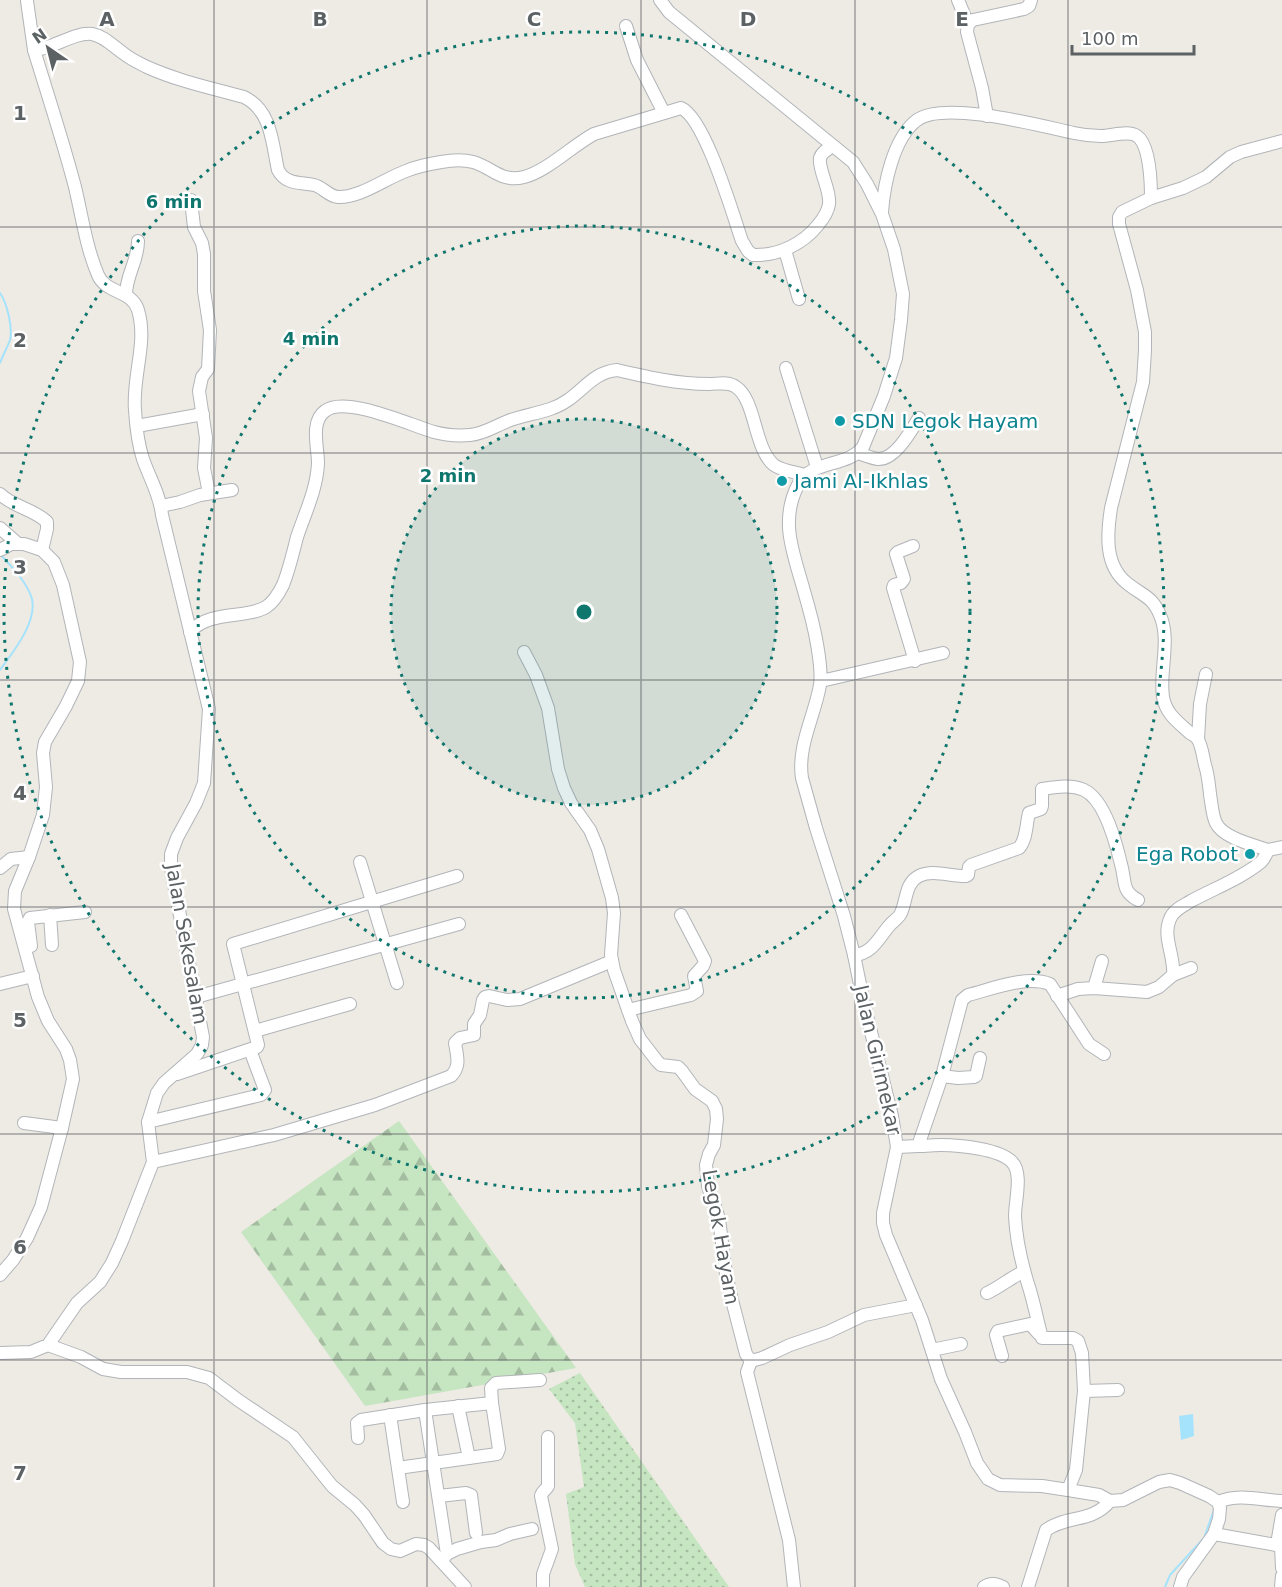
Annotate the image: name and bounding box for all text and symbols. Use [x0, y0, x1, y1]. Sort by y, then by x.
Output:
text: A [99, 7, 115, 31]
text: B [312, 7, 328, 31]
text: C [527, 7, 541, 31]
text: D [740, 7, 756, 31]
text: E [955, 7, 969, 31]
north arrow [18, 18, 78, 78]
scale bar [1072, 18, 1194, 56]
text: N [29, 25, 51, 48]
text: 100 m [1081, 28, 1139, 49]
text: 1 [13, 101, 27, 125]
text: 6 min [146, 191, 202, 212]
text: 2 [13, 328, 27, 352]
text: 4 min [283, 328, 339, 349]
place label: SDN Legok Hayam [852, 409, 1038, 433]
marker: SDN Legok Hayam [833, 414, 847, 428]
text: 2 min [420, 465, 476, 486]
place label: Jami Al-Ikhlas [792, 469, 928, 493]
marker: Jami Al-Ikhlas [775, 474, 789, 488]
text: 3 [13, 555, 27, 579]
centre of rings [574, 602, 594, 622]
text: 4 [13, 781, 27, 805]
place label: Ega Robot [1136, 842, 1238, 866]
marker: Ega Robot [1243, 847, 1257, 861]
street label: Jalan Sekesalam [161, 860, 213, 1026]
street label: Jalan Girimekar [849, 981, 907, 1138]
text: 5 [13, 1008, 27, 1032]
street label: Legok Hayam [697, 1168, 745, 1306]
text: 6 [13, 1235, 27, 1259]
text: 7 [13, 1461, 27, 1485]

